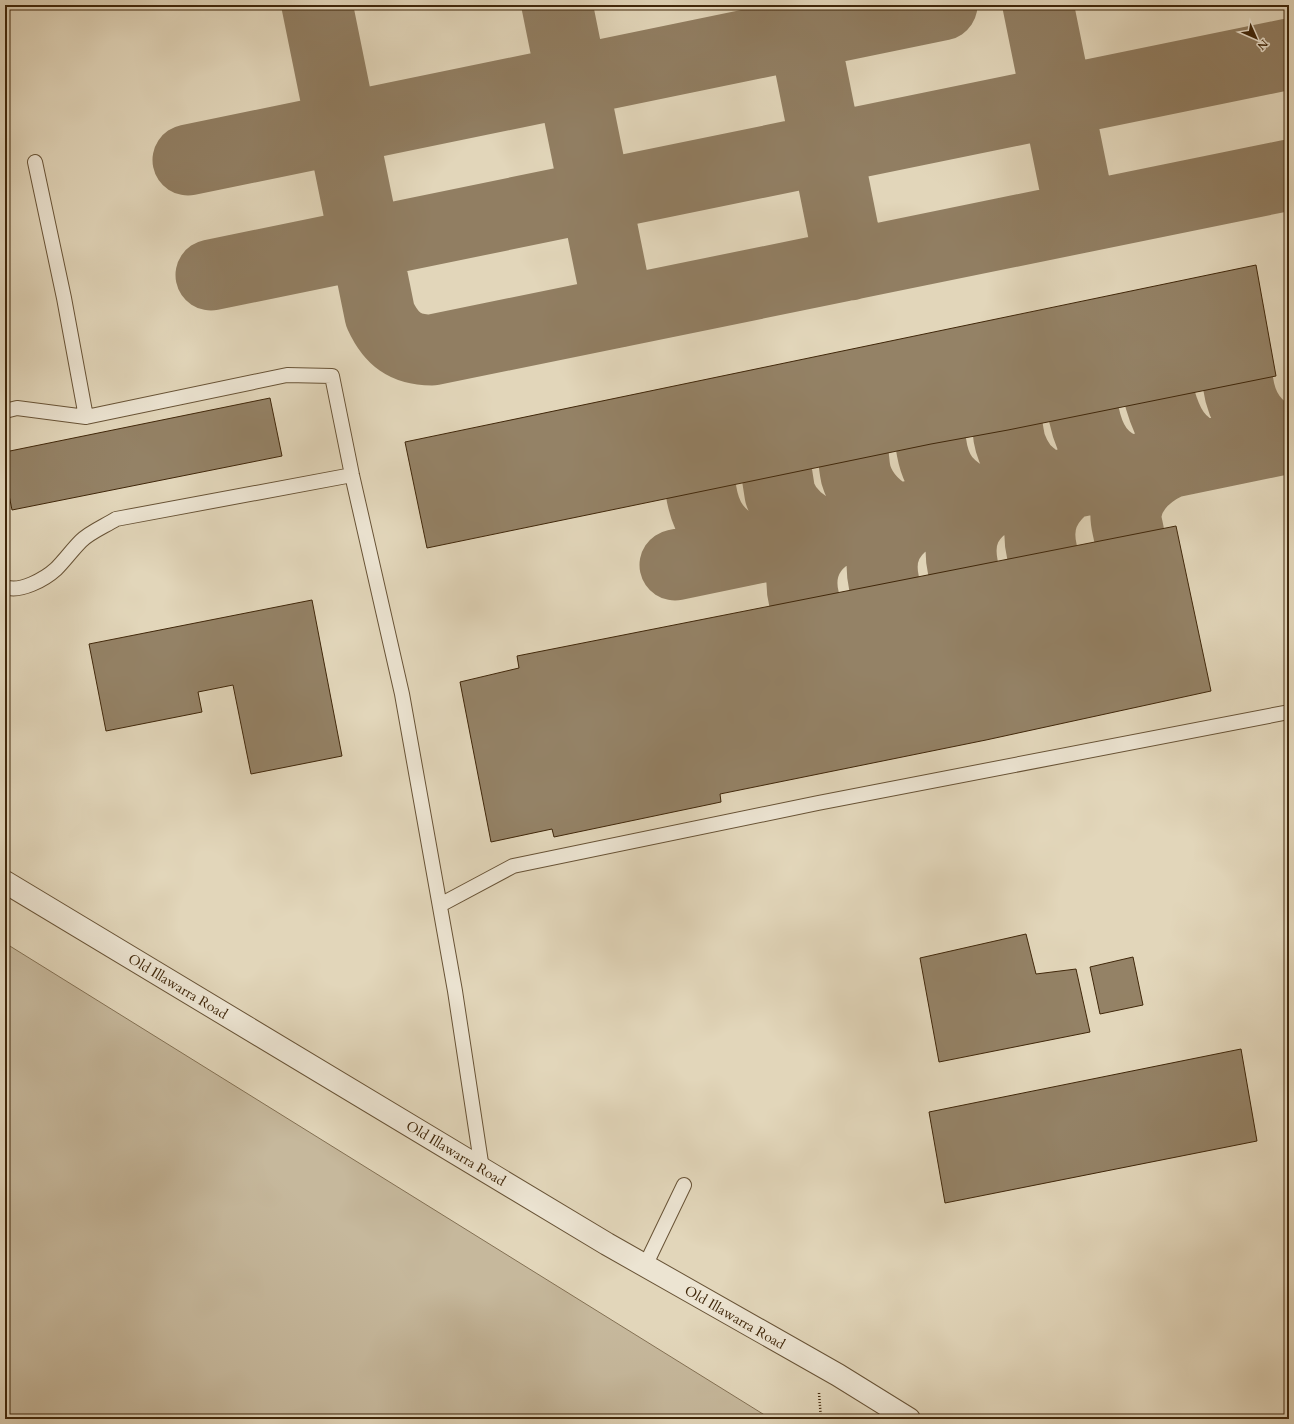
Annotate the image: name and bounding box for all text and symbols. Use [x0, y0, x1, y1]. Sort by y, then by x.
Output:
north arrow [1236, 18, 1276, 58]
text: N [1254, 36, 1271, 54]
street label: Old Illawarra Road [124, 949, 231, 1024]
street label: Old Illawarra Road [402, 1116, 509, 1191]
street label: Old Illawarra Road [681, 1281, 789, 1354]

